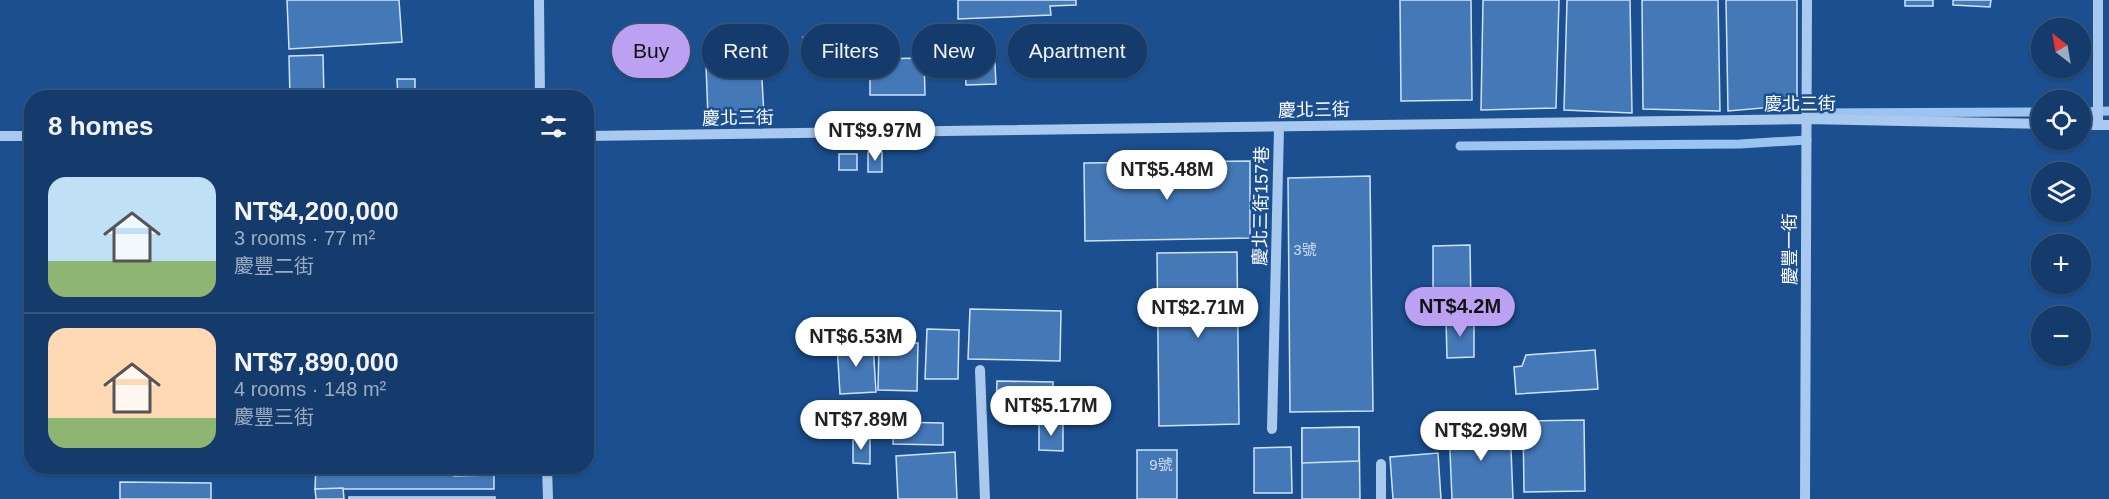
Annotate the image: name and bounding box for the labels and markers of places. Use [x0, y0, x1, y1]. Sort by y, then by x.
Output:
pin: NT$9.97M [813, 111, 937, 162]
pin: NT$5.48M [1105, 150, 1229, 201]
pin: NT$4.2M [1405, 287, 1515, 338]
pin: NT$2.71M [1136, 288, 1260, 339]
pin: NT$6.53M [794, 317, 918, 368]
pin: NT$5.17M [989, 386, 1113, 437]
pin: NT$7.89M [799, 400, 923, 451]
pin: NT$2.99M [1419, 411, 1543, 462]

